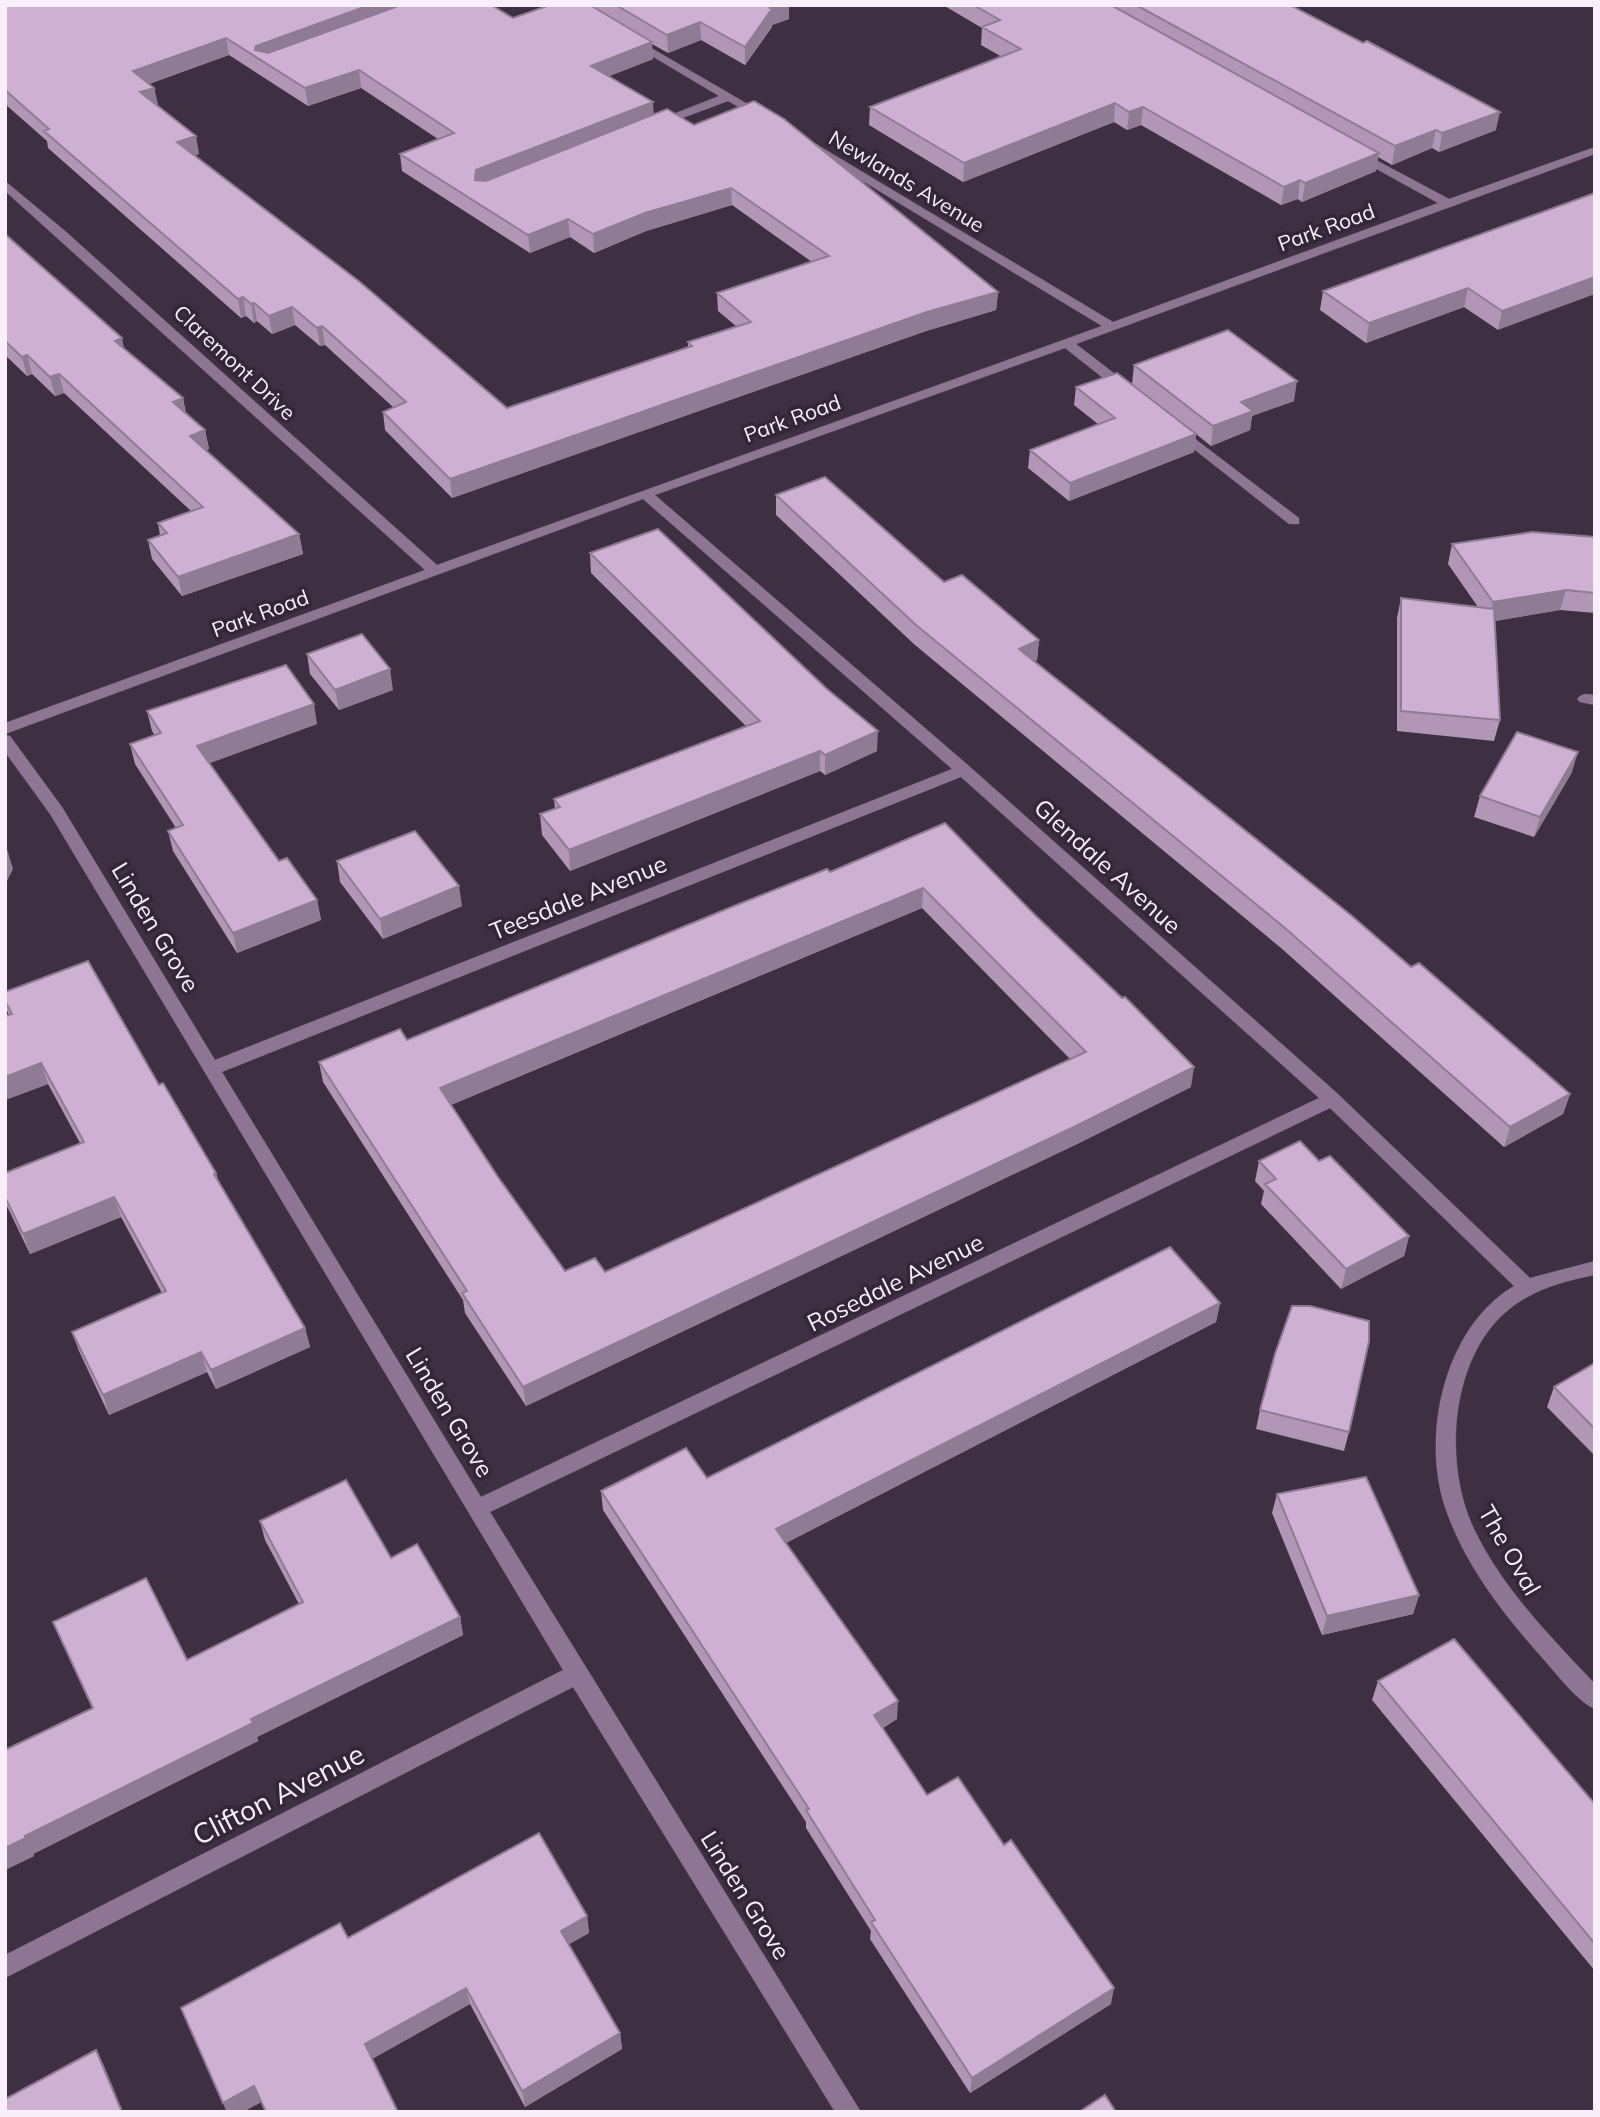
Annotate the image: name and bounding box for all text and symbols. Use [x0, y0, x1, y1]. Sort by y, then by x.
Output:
street label: Newlands Avenue [825, 124, 989, 238]
street label: Park Road [1274, 197, 1378, 257]
street label: Claremont Drive [169, 299, 301, 425]
street label: Park Road [740, 388, 844, 448]
street label: Park Road [208, 583, 312, 643]
street label: Glendale Avenue [1028, 792, 1188, 940]
street label: Teesdale Avenue [485, 848, 671, 946]
street label: Linden Grove [106, 857, 206, 997]
street label: Rosedale Avenue [802, 1226, 988, 1338]
street label: Linden Grove [400, 1342, 500, 1482]
street label: The Oval [1472, 1500, 1548, 1600]
street label: Clifton Avenue [186, 1736, 370, 1852]
street label: Linden Grove [695, 1825, 797, 1965]

